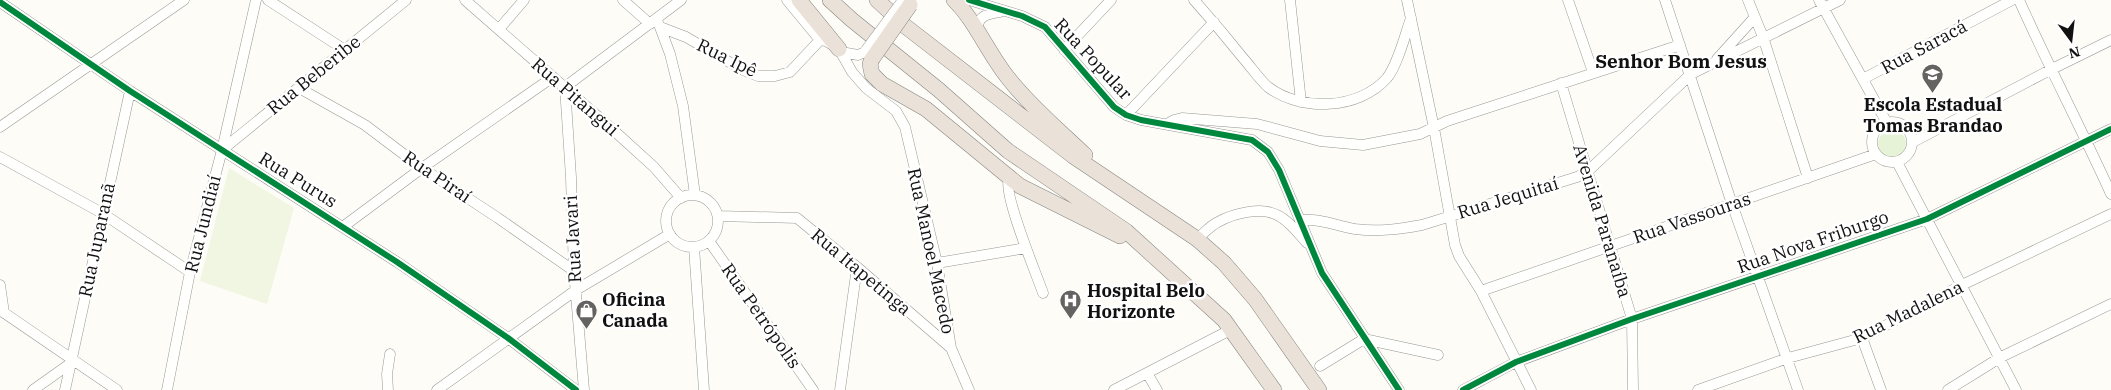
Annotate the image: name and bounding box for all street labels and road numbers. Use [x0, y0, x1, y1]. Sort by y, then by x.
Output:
street label: Rua Popular [1050, 13, 1137, 104]
street label: Rua Saracá [1877, 14, 1971, 79]
street label: Rua Beberibe [262, 30, 365, 119]
street label: Rua Ipê [693, 33, 761, 82]
street label: Rua Pitangui [527, 52, 624, 141]
street label: Avenida Paranaíba [1568, 141, 1637, 301]
street label: Rua Piraí [399, 145, 476, 208]
street label: Rua Purus [255, 147, 342, 213]
street label: Rua Manoel Macedo [903, 166, 960, 336]
street label: Rua Jequitaí [1455, 171, 1561, 224]
street label: Rua Jundiaí [179, 172, 226, 275]
street label: Rua Juparanã [73, 180, 120, 299]
street label: Rua Vassouras [1630, 187, 1754, 248]
street label: Rua Javari [559, 194, 586, 283]
street label: Rua Nova Friburgo [1734, 205, 1892, 278]
street label: Rua Itapetinga [807, 223, 916, 320]
street label: Rua Petrópolis [717, 259, 806, 373]
street label: Rua Madalena [1849, 275, 1967, 348]

